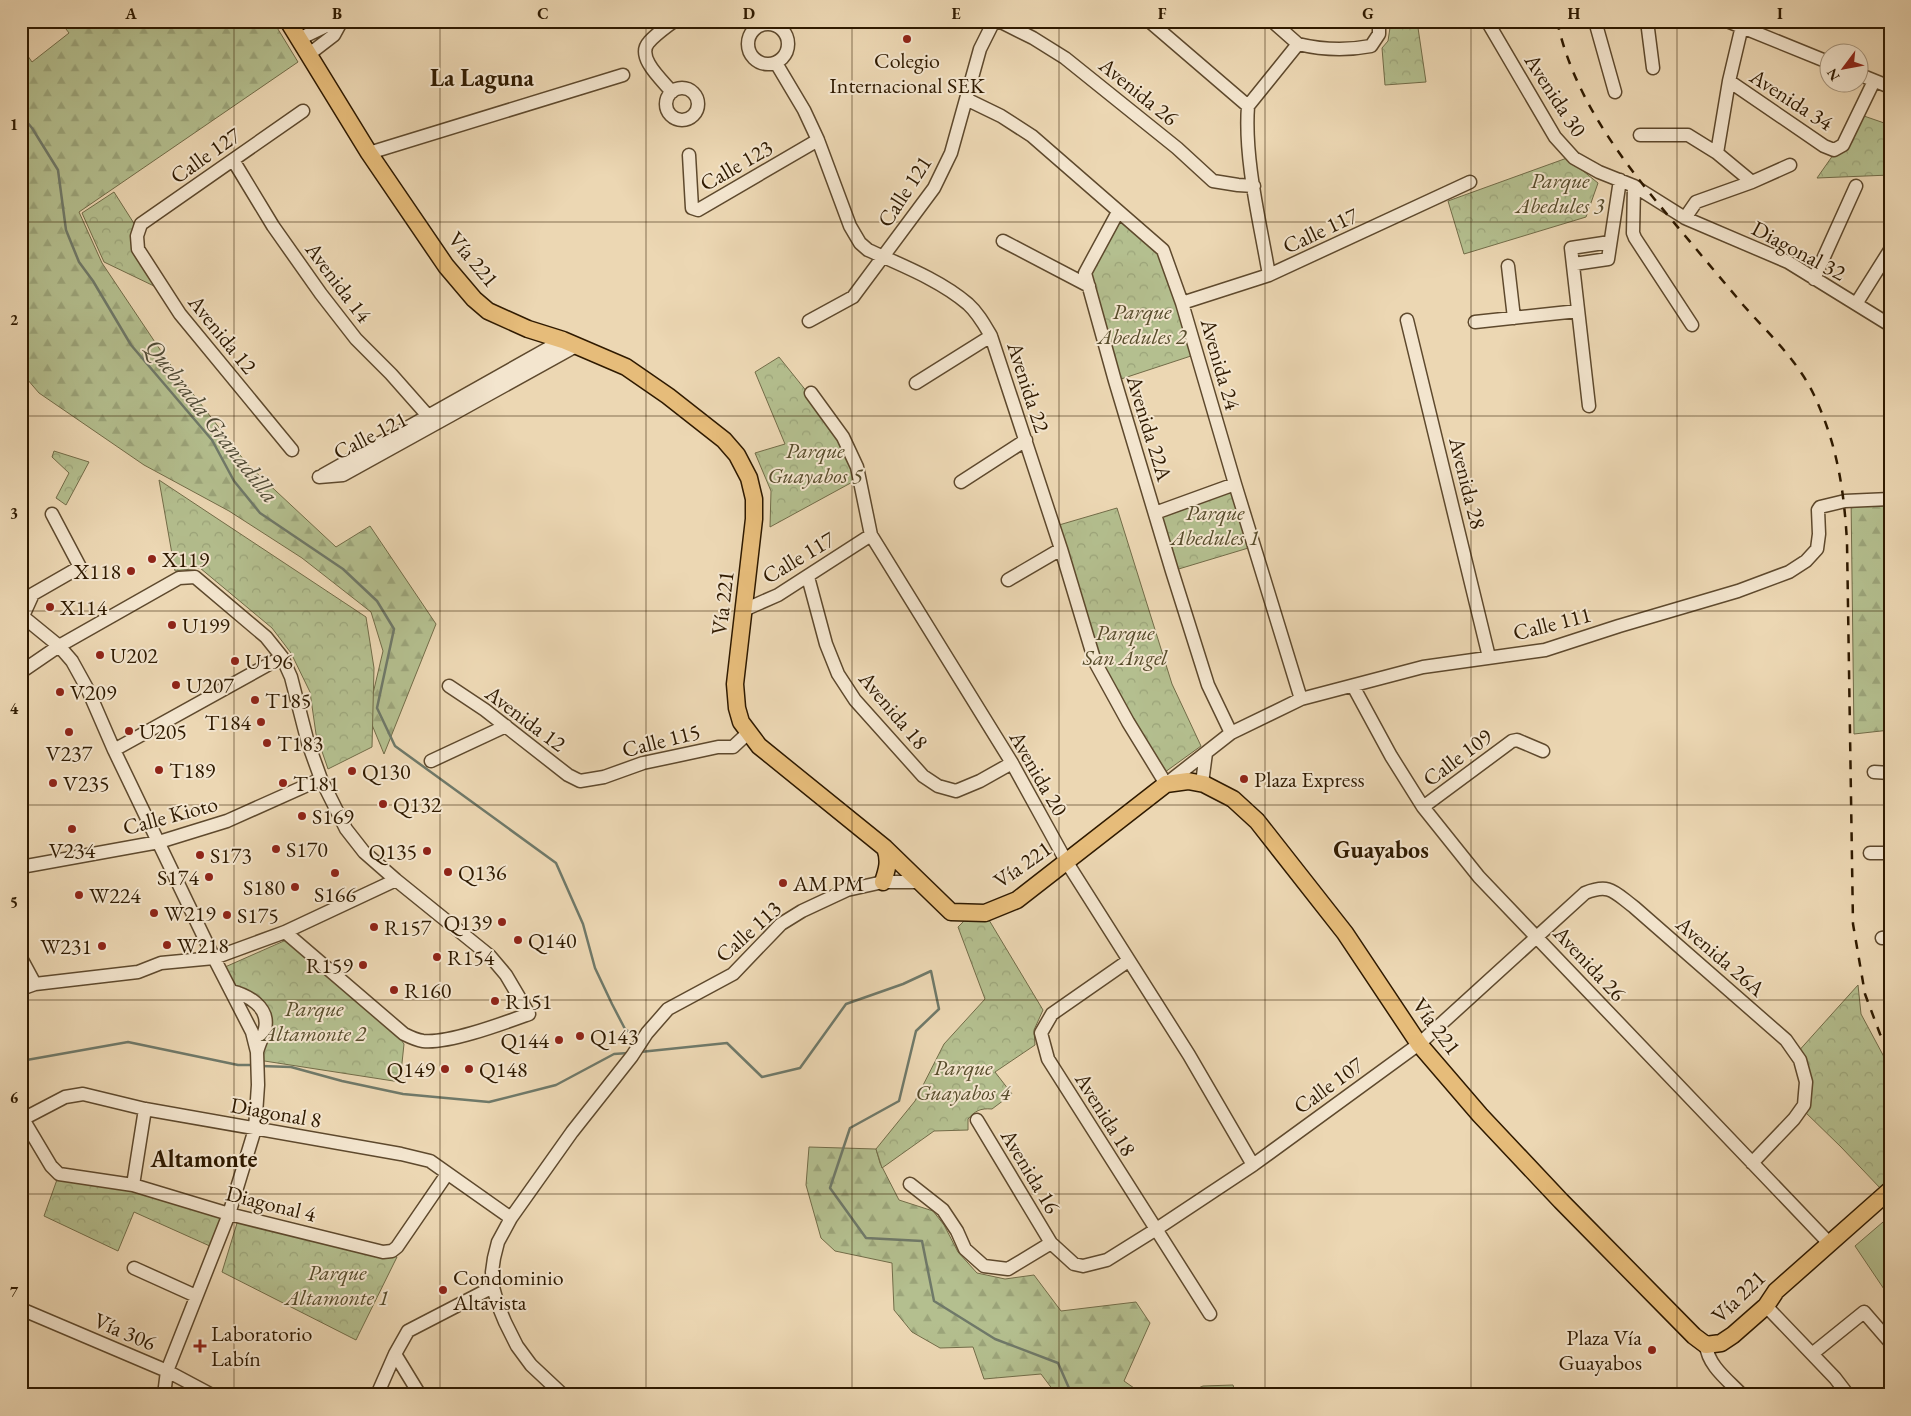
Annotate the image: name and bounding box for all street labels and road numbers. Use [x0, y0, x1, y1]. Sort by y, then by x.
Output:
street label: Avenida 30 [1517, 47, 1594, 143]
street label: Avenida 26 [1092, 50, 1185, 132]
street label: Avenida 34 [1744, 61, 1839, 137]
street label: Calle 127 [164, 120, 247, 190]
street label: Calle 123 [695, 133, 778, 198]
street label: Calle 121 [871, 150, 938, 233]
street label: Calle 117 [1278, 200, 1363, 260]
street label: Diagonal 32 [1747, 214, 1851, 287]
street label: Vía 221 [442, 225, 505, 293]
street label: Avenida 14 [298, 235, 379, 329]
street label: Avenida 12 [181, 288, 264, 380]
street label: Avenida 24 [1193, 314, 1248, 414]
street label: Avenida 22 [1000, 337, 1057, 437]
street label: Avenida 22A [1119, 371, 1180, 485]
street label: Calle 121 [328, 404, 412, 466]
street label: Avenida 28 [1442, 433, 1493, 532]
street label: Calle 117 [757, 524, 840, 590]
street label: Vía 221 [704, 569, 741, 637]
street label: Calle 111 [1510, 600, 1594, 647]
street label: Avenida 18 [852, 664, 935, 756]
street label: Avenida 12 [479, 678, 572, 758]
street label: Calle 115 [619, 717, 703, 764]
street label: Calle 109 [1417, 722, 1498, 793]
street label: Avenida 20 [1002, 725, 1075, 821]
street label: Calle Kioto [120, 789, 221, 842]
street label: Vía 221 [988, 834, 1057, 895]
street label: Calle 113 [709, 894, 788, 969]
street label: Avenida 26A [1669, 909, 1772, 1004]
street label: Avenida 26 [1546, 918, 1633, 1008]
street label: Vía 221 [1406, 992, 1468, 1061]
street label: Calle 107 [1288, 1050, 1369, 1121]
street label: Avenida 18 [1068, 1066, 1143, 1162]
street label: Diagonal 8 [228, 1090, 324, 1135]
street label: Avenida 16 [993, 1123, 1067, 1219]
street label: Diagonal 4 [223, 1178, 319, 1229]
street label: Vía 221 [1705, 1263, 1772, 1329]
street label: Vía 306 [89, 1305, 161, 1358]

